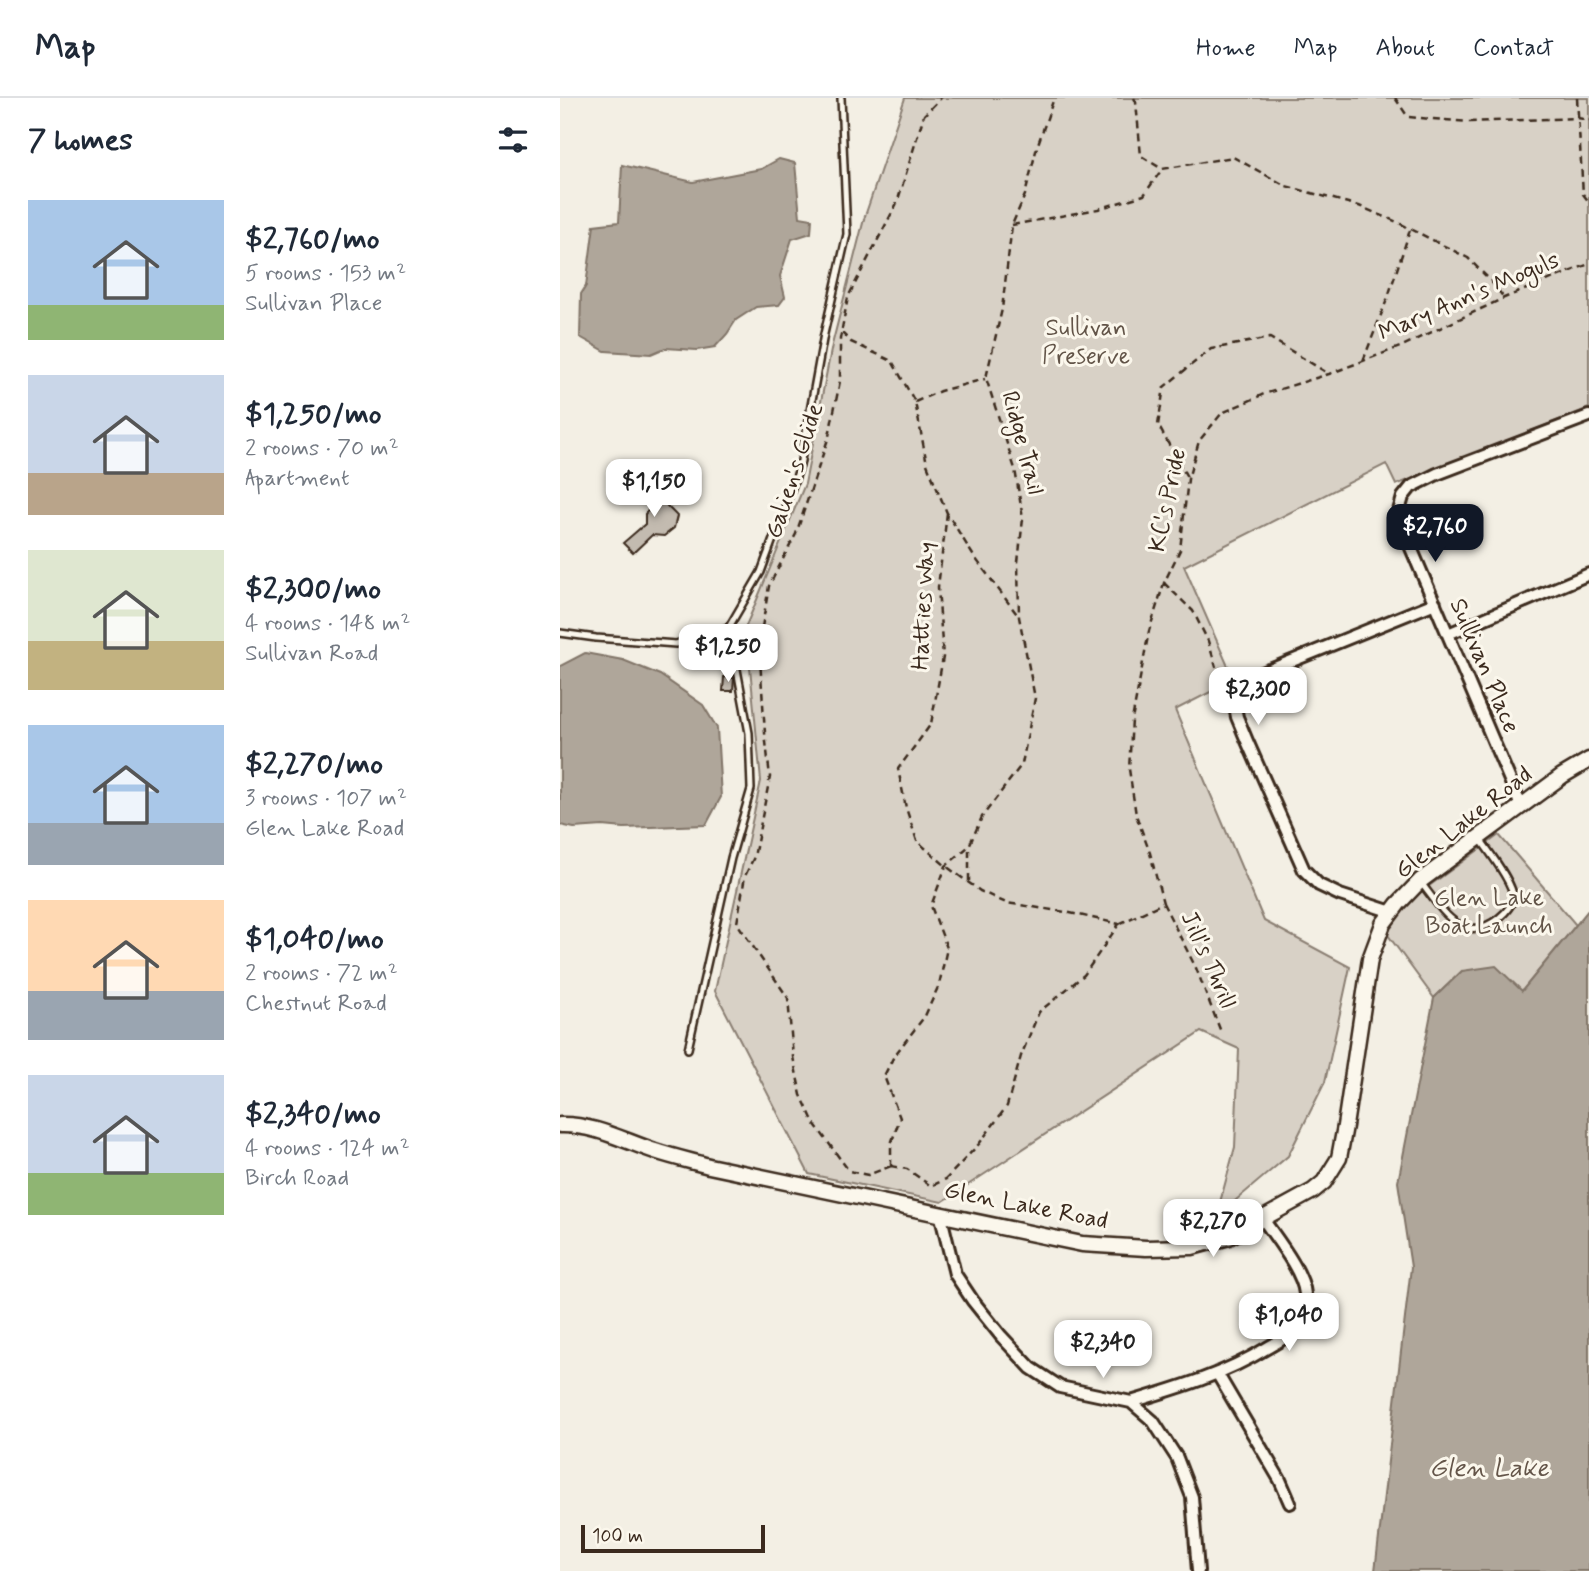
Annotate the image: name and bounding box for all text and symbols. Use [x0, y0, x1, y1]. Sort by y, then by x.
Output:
text: Map [35, 26, 95, 70]
text: Home [1196, 33, 1256, 64]
text: Map [1294, 33, 1338, 64]
text: About [1376, 33, 1435, 64]
text: Contact [1473, 33, 1554, 64]
text: 7 homes [28, 121, 133, 160]
icon: filters [494, 121, 532, 159]
text: $2,760/mo [245, 220, 380, 259]
icon: home [84, 228, 168, 312]
street label: Mary Ann's Moguls [1374, 245, 1565, 351]
text: 5 rooms · 153 m² [245, 259, 406, 289]
text: Sullivan Place [245, 289, 382, 319]
park label: Sullivan Preserve [1042, 313, 1130, 372]
street label: Ridge Trail [991, 388, 1051, 499]
text: $1,250/mo [245, 395, 382, 434]
street label: Galien's Glide [759, 399, 831, 542]
icon: home [84, 403, 168, 487]
text: 2 rooms · 70 m² [245, 434, 399, 464]
street label: KC's Pride [1142, 445, 1194, 555]
pin: $1,150 [597, 460, 711, 519]
text: Apartment [245, 464, 350, 494]
text: $1,150 [622, 467, 686, 497]
pin: $2,760 [1378, 504, 1492, 564]
text: $2,760 [1402, 512, 1468, 542]
street label: Hatties Way [905, 541, 943, 671]
text: $2,300/mo [245, 570, 381, 609]
icon: home [84, 578, 168, 662]
street label: Sullivan Place [1442, 594, 1526, 738]
text: 4 rooms · 148 m² [245, 609, 410, 639]
pin: $1,250 [671, 624, 785, 684]
text: $1,250 [695, 632, 761, 662]
text: Sullivan Road [245, 639, 378, 669]
pin: $2,300 [1201, 668, 1315, 727]
text: $2,300 [1225, 675, 1291, 705]
text: $2,270/mo [245, 745, 383, 784]
icon: home [84, 753, 168, 837]
street label: Glen Lake Road [1389, 760, 1539, 886]
text: 3 rooms · 107 m² [245, 784, 407, 814]
text: Glen Lake Road [245, 814, 404, 844]
park label: Glen Lake Boat Launch [1425, 883, 1553, 942]
street label: Jill's Thrill [1173, 907, 1243, 1013]
text: $1,040/mo [245, 920, 384, 959]
icon: home [84, 928, 168, 1012]
text: 2 rooms · 72 m² [245, 959, 398, 989]
text: Chestnut Road [245, 989, 387, 1019]
text: $2,340/mo [245, 1095, 381, 1134]
icon: home [84, 1103, 168, 1187]
text: 4 rooms · 124 m² [245, 1134, 410, 1164]
text: Birch Road [245, 1164, 349, 1194]
street label: Glen Lake Road [941, 1175, 1111, 1237]
pin: $2,270 [1156, 1200, 1270, 1259]
text: $2,270 [1179, 1207, 1247, 1237]
pin: $1,040 [1232, 1294, 1346, 1353]
text: $1,040 [1255, 1301, 1323, 1331]
pin: $2,340 [1046, 1320, 1160, 1380]
text: $2,340 [1070, 1328, 1136, 1358]
water label: Glen Lake [1429, 1452, 1549, 1486]
scale bar [581, 1522, 765, 1554]
text: 100 m [592, 1524, 643, 1549]

